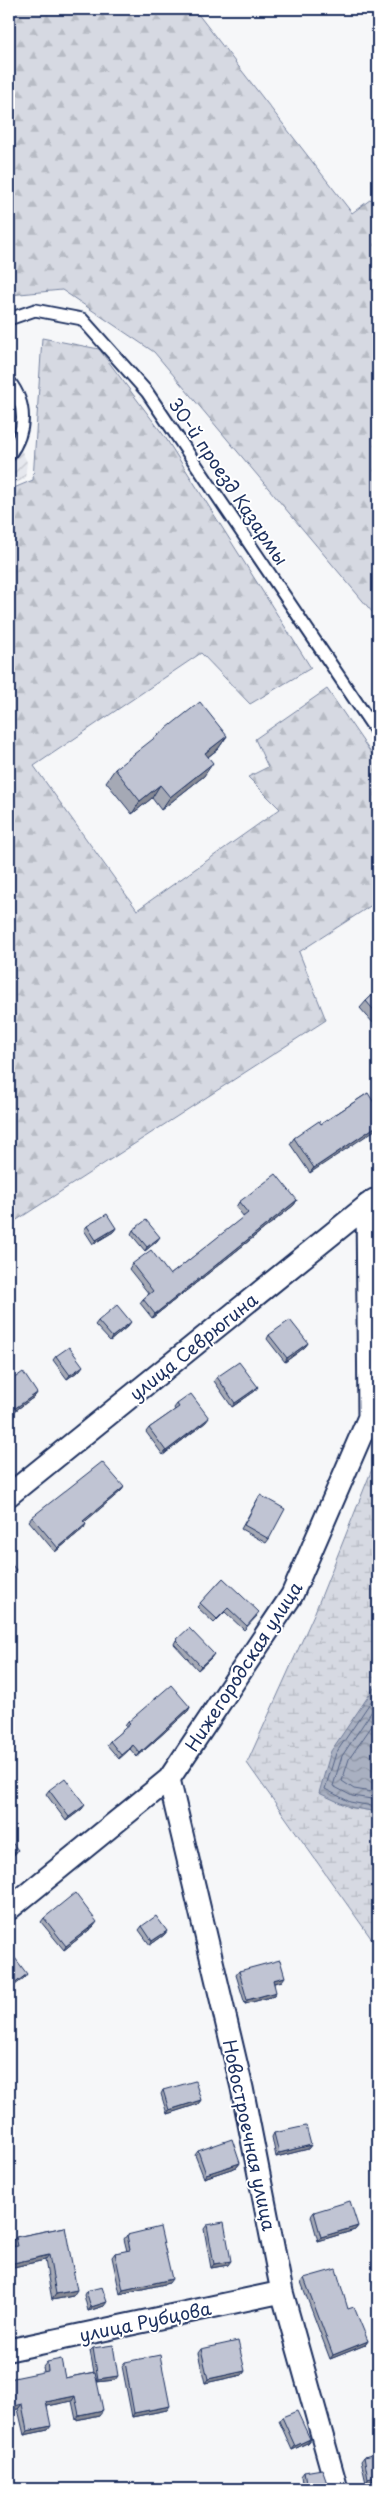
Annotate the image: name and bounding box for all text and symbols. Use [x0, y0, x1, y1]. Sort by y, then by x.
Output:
street label: 30-й проезд Казармы [163, 392, 295, 570]
street label: улица Севрюгина [123, 1285, 264, 1406]
street label: Нижегородская улица [178, 1575, 309, 1756]
street label: Новостроечная улица [217, 2037, 284, 2234]
street label: улица Рубцова [77, 2294, 214, 2348]

